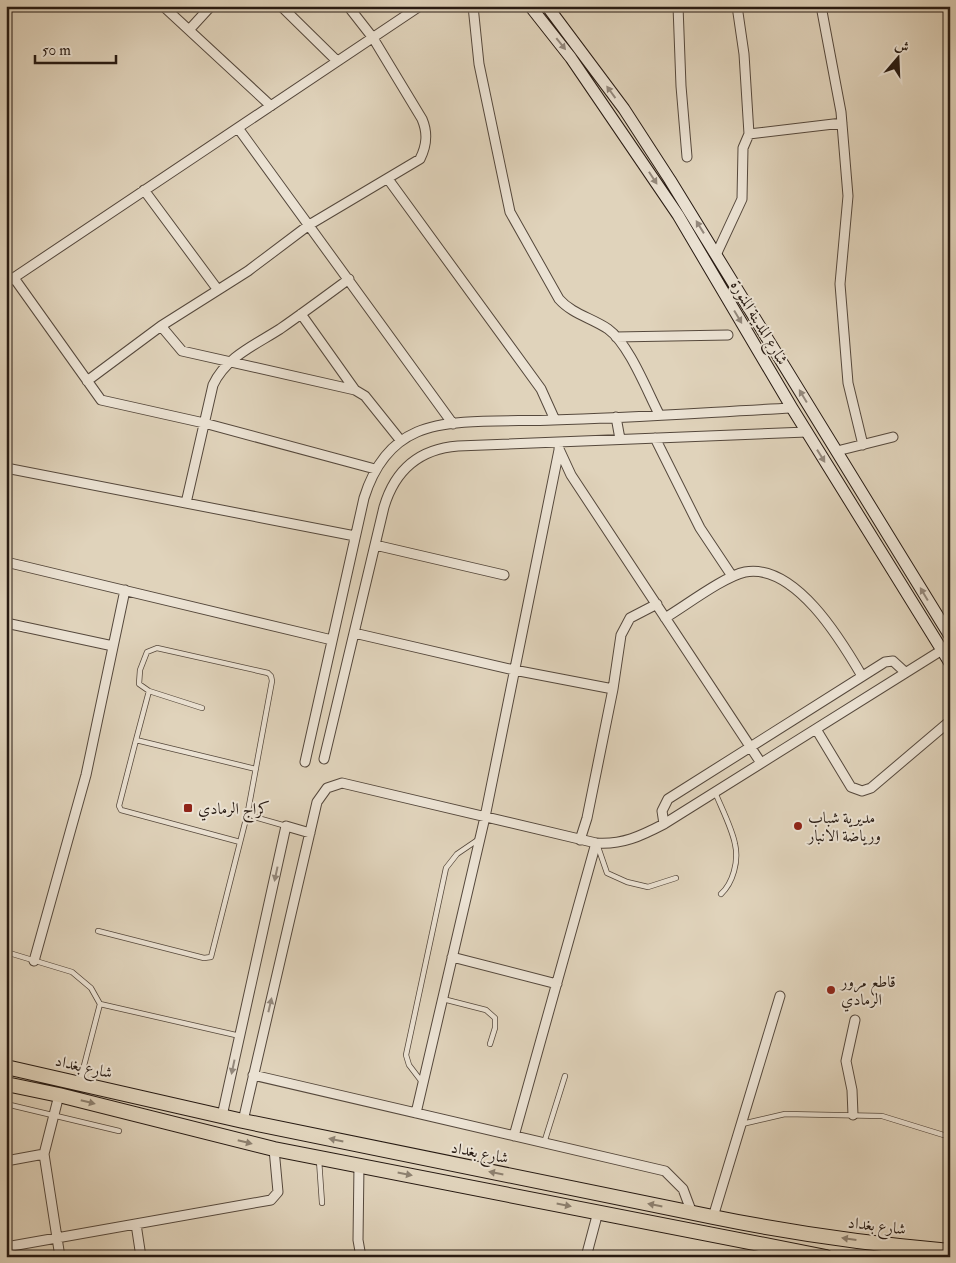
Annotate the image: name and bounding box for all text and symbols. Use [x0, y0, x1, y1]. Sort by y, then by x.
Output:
scale bar [35, 32, 116, 64]
north arrow [874, 32, 924, 82]
text: ش [893, 36, 912, 57]
one-way arrow [555, 38, 566, 51]
text: 50 m [42, 41, 71, 60]
one-way arrow [606, 85, 616, 98]
one-way arrow [648, 171, 658, 185]
one-way arrow [695, 221, 704, 234]
street label: شارع المدينة المنورة [723, 276, 792, 370]
one-way arrow [733, 310, 742, 323]
one-way arrow [798, 389, 807, 402]
one-way arrow [817, 449, 826, 462]
one-way arrow [920, 588, 929, 601]
place label: كراج الرمادي [198, 799, 270, 823]
marker: كراج الرمادي [182, 802, 194, 814]
place label: مديرية شباب ورياضة الانبار [806, 808, 881, 846]
marker: مديرية شباب ورياضة الانبار [792, 820, 804, 832]
one-way arrow [271, 866, 279, 882]
place label: قاطع مرور الرمادي [839, 972, 896, 1012]
marker: قاطع مرور الرمادي [825, 984, 837, 996]
one-way arrow [266, 998, 274, 1013]
street label: شارع بغداد [52, 1051, 114, 1086]
one-way arrow [229, 1059, 237, 1074]
one-way arrow [80, 1099, 95, 1107]
one-way arrow [329, 1136, 344, 1144]
one-way arrow [238, 1138, 253, 1146]
street label: شارع بغداد [449, 1138, 510, 1171]
one-way arrow [487, 1168, 503, 1176]
one-way arrow [397, 1170, 413, 1178]
one-way arrow [647, 1201, 662, 1209]
one-way arrow [557, 1202, 573, 1210]
street label: شارع بغداد [846, 1213, 907, 1242]
one-way arrow [841, 1235, 857, 1243]

